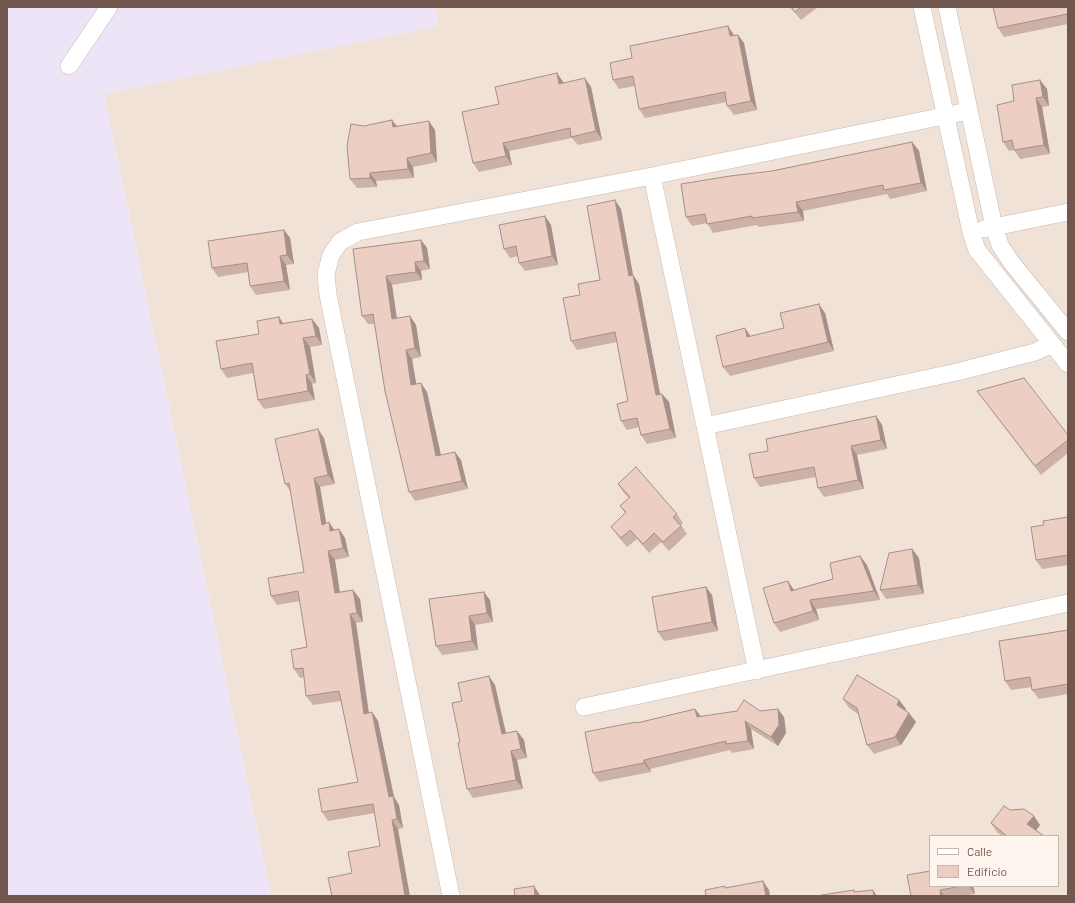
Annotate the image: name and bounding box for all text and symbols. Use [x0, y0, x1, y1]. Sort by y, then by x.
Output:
legend [929, 835, 1059, 887]
text: Calle [967, 844, 992, 858]
text: Edificio [967, 864, 1007, 878]

